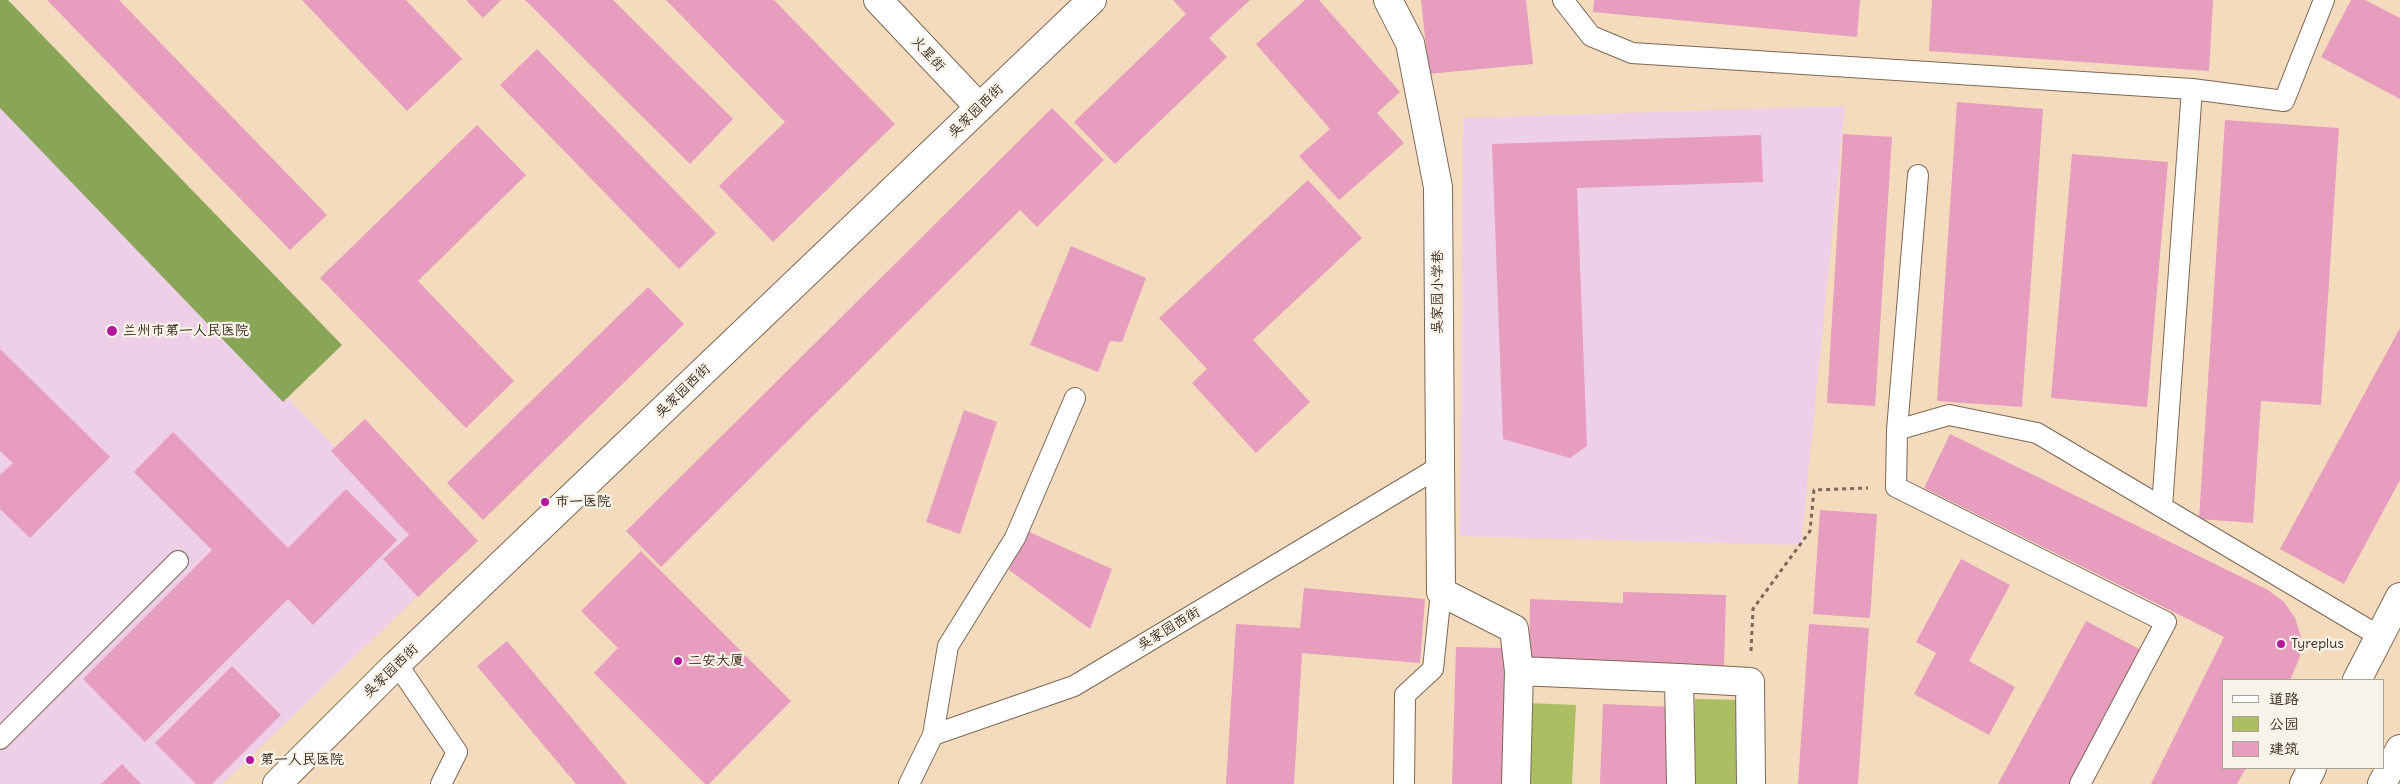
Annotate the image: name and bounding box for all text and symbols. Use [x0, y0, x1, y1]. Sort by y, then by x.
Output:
street label: 火星街 [908, 33, 948, 75]
street label: 吴家园西街 [945, 81, 1007, 141]
street label: 吴家园小学巷 [1430, 250, 1446, 334]
place label: 兰州市第一人民医院 [123, 323, 249, 339]
marker: 兰州市第一人民医院 [105, 324, 119, 338]
street label: 吴家园西街 [652, 361, 714, 421]
place label: 市一医院 [555, 494, 611, 510]
marker: 市一医院 [539, 496, 551, 508]
street label: 吴家园西街 [1135, 604, 1203, 654]
place label: Tyreplus [2291, 636, 2344, 652]
marker: Tyreplus [2275, 638, 2287, 650]
street label: 吴家园西街 [360, 641, 422, 701]
place label: 二安大厦 [688, 653, 744, 669]
marker: 二安大厦 [672, 655, 684, 667]
legend [2222, 679, 2385, 769]
text: 道路 [2269, 689, 2299, 708]
text: 公园 [2269, 714, 2299, 733]
text: 建筑 [2269, 739, 2299, 758]
place label: 第一人民医院 [260, 752, 344, 768]
marker: 第一人民医院 [244, 754, 256, 766]

